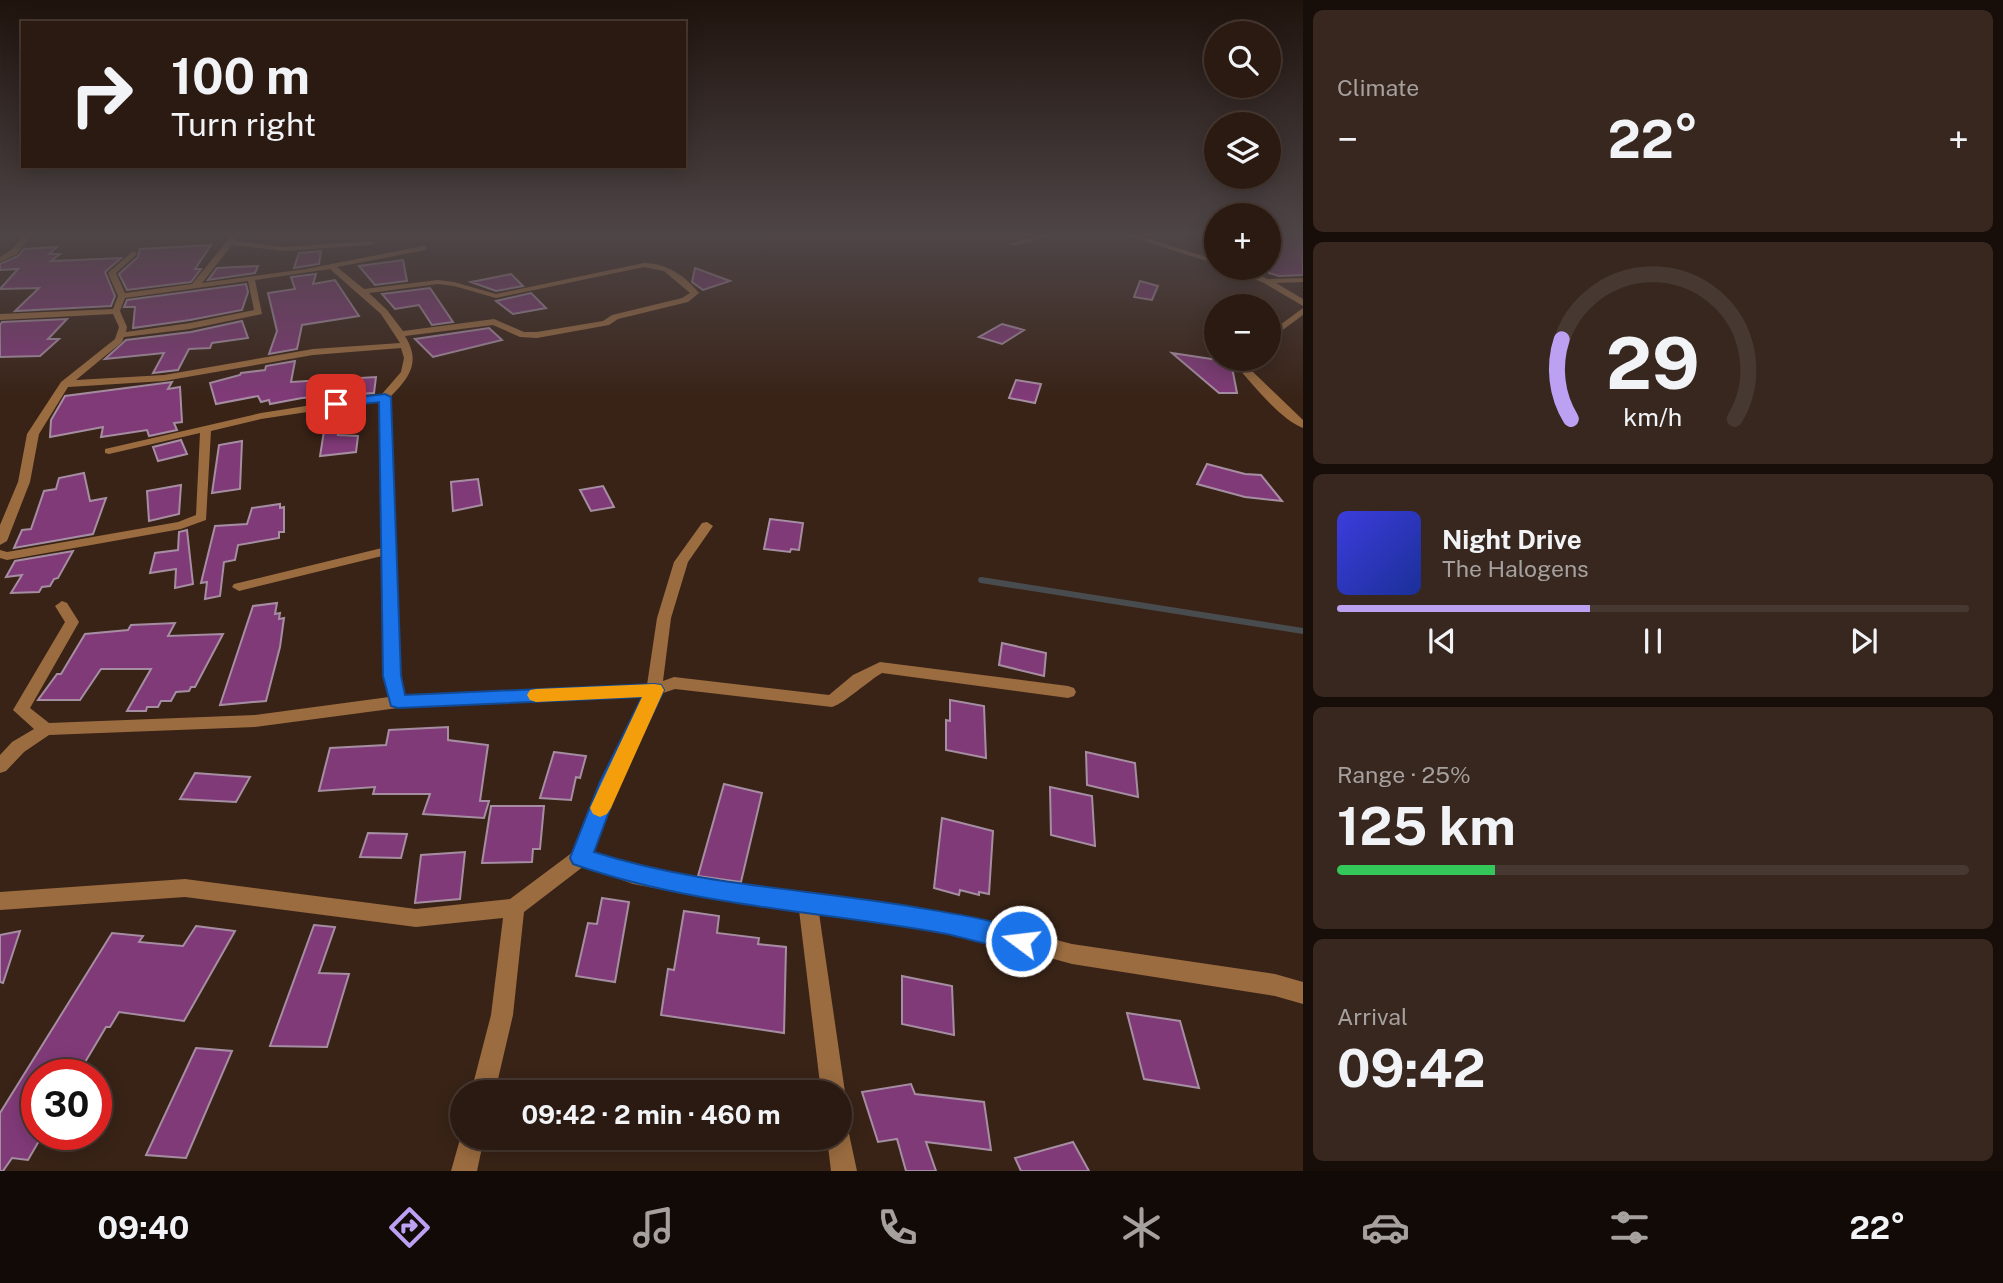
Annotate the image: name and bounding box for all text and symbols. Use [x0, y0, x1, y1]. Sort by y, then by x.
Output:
map controls [1204, 21, 1281, 371]
button: search [1204, 21, 1281, 98]
text: 100 m [171, 47, 310, 105]
icon: right [56, 49, 147, 140]
text: Climate [1337, 74, 1419, 101]
text: Turn right [171, 106, 316, 143]
text: 22° [1608, 109, 1698, 170]
button: layers [1204, 112, 1281, 189]
text: − [1337, 117, 1358, 162]
text: + [1948, 117, 1969, 162]
button: + [1204, 203, 1281, 280]
button: − [1204, 294, 1281, 371]
text: 29 [1606, 321, 1700, 406]
pin [306, 374, 366, 434]
icon: arrive [317, 385, 355, 423]
text: km/h [1624, 402, 1682, 432]
text: Night Drive [1442, 524, 1582, 555]
text: The Halogens [1442, 555, 1589, 582]
icon: previous [1423, 622, 1461, 660]
icon: pause [1634, 622, 1672, 660]
icon: next [1845, 622, 1883, 660]
text: Range · 25% [1337, 761, 1471, 788]
text: 125 km [1337, 796, 1516, 857]
position arrow [984, 904, 1058, 978]
text: Arrival [1337, 1003, 1408, 1030]
text: 09:42 [1337, 1038, 1486, 1099]
speed limit sign: 30 [21, 1059, 112, 1150]
text: 09:42 · 2 min · 460 m [521, 1099, 781, 1130]
icon: directions [385, 1203, 434, 1252]
icon: music [629, 1203, 678, 1252]
icon: phone [873, 1203, 922, 1252]
icon: climate [1117, 1203, 1166, 1252]
icon: car [1361, 1203, 1410, 1252]
icon: filters [1605, 1203, 1654, 1252]
text: 09:40 [98, 1209, 189, 1246]
text: 22° [1850, 1209, 1905, 1246]

